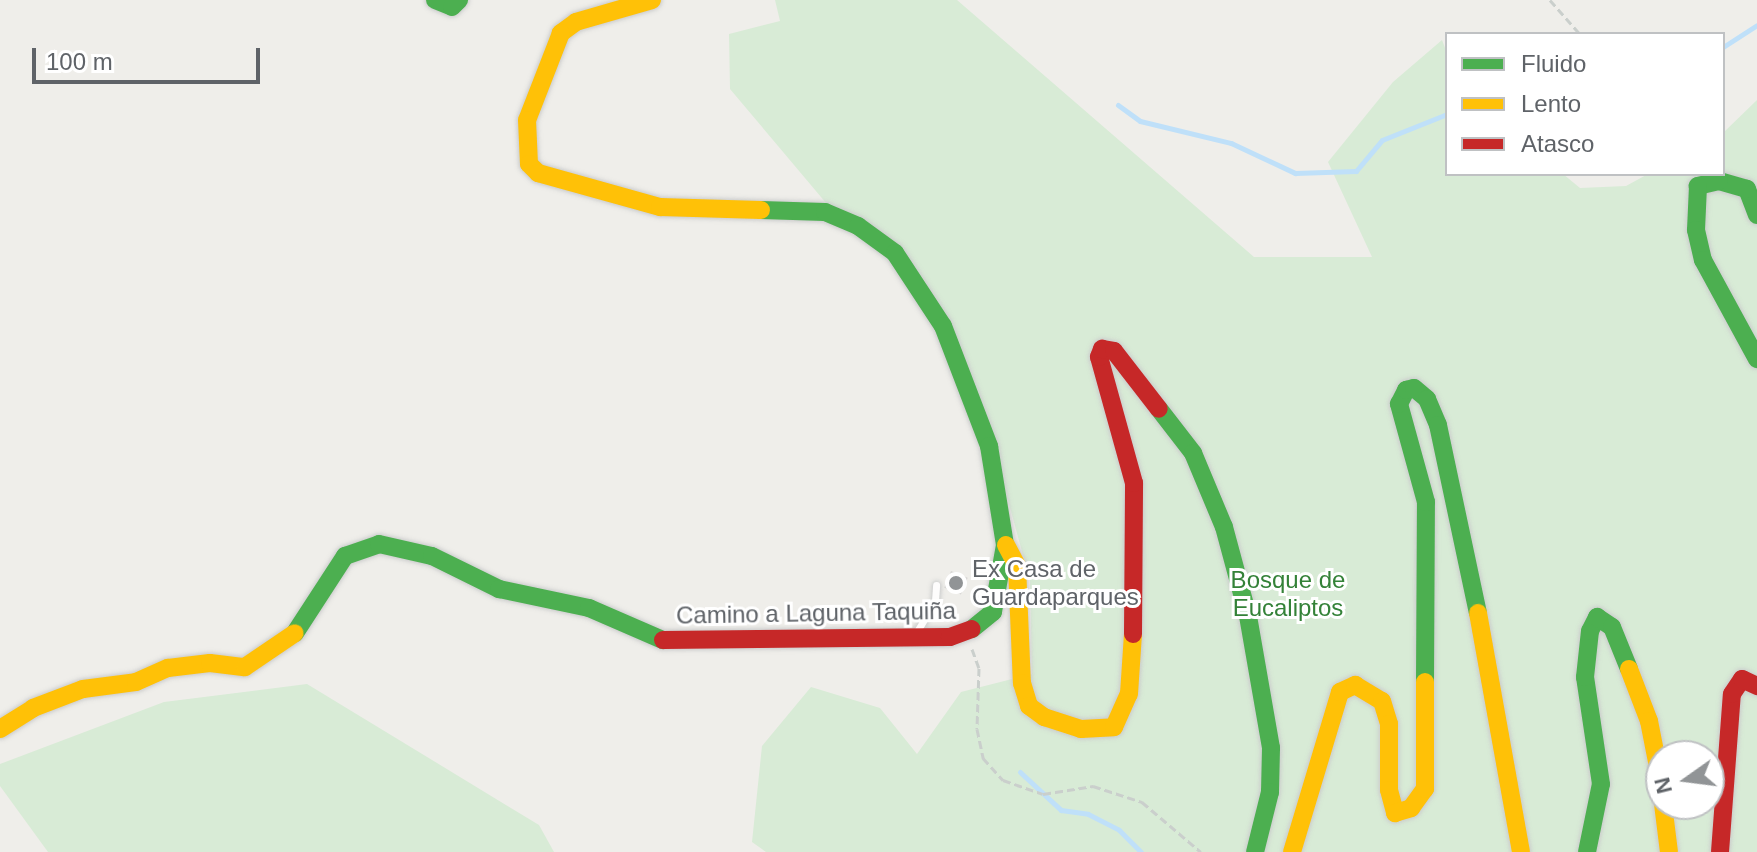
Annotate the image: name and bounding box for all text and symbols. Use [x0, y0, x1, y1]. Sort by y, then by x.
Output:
scale bar [36, 32, 264, 82]
legend [1445, 32, 1725, 176]
text: 100 m [46, 48, 113, 75]
text: Fluido [1521, 50, 1586, 77]
text: Lento [1521, 90, 1581, 117]
text: Atasco [1521, 130, 1594, 157]
place label: Ex Casa de Guardaparques [972, 555, 1139, 611]
park label: Bosque de Eucaliptos [1231, 566, 1345, 622]
marker: Ex Casa de Guardaparques [947, 574, 965, 592]
street label: Camino a Laguna Taquiña [676, 596, 956, 630]
north arrow [1645, 740, 1725, 820]
text: N [1649, 775, 1677, 796]

